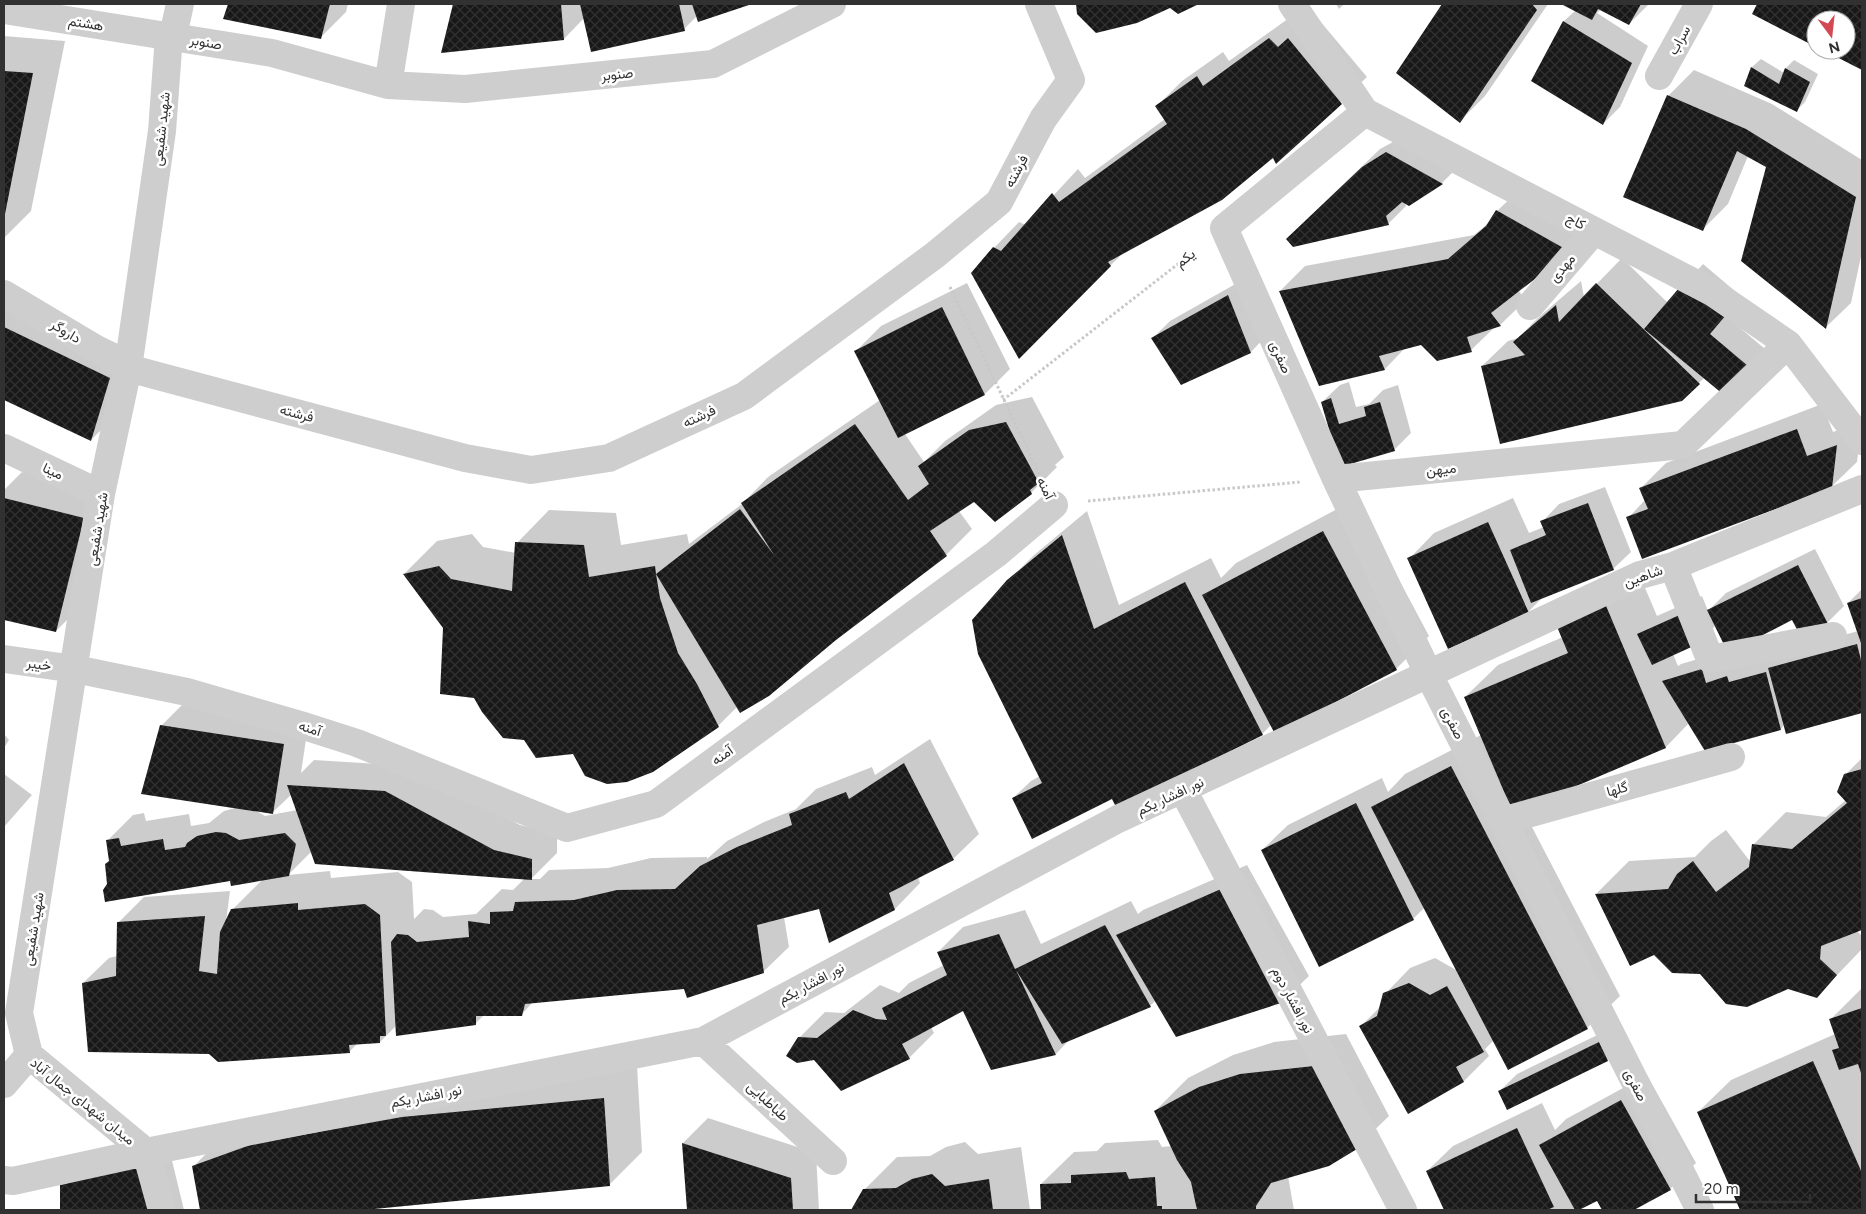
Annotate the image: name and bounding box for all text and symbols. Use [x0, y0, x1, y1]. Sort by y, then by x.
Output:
north arrow [1806, 10, 1856, 60]
street label: هشتم [67, 12, 105, 35]
street label: سراب [1664, 23, 1694, 58]
street label: صنوبر [188, 31, 224, 54]
text: N [1827, 37, 1842, 57]
street label: صنوبر [599, 64, 634, 85]
street label: شهید شفیعی [149, 91, 174, 167]
street label: فرشته [1001, 152, 1032, 190]
street label: کاج [1562, 210, 1588, 235]
street label: یکم [1172, 245, 1199, 271]
street label: مهدی [1546, 251, 1579, 286]
street label: داروگر [47, 315, 84, 347]
street label: صفری [1266, 338, 1295, 376]
street label: فرشته [278, 401, 316, 426]
street label: فرشته [680, 401, 718, 431]
street label: مینا [40, 459, 66, 484]
street label: میهن [1425, 459, 1457, 480]
street label: آمنه [1033, 474, 1059, 504]
street label: شهید شفیعی [83, 491, 112, 567]
street label: شاهین [1621, 562, 1665, 591]
street label: خیبر [25, 654, 52, 675]
street label: صفری [1437, 704, 1468, 742]
street label: آمنه [296, 717, 325, 741]
street label: آمنه [708, 741, 738, 769]
street label: نور افشار یکم [1134, 773, 1207, 819]
street label: گلها [1605, 778, 1630, 801]
street label: شهید شفیعی [19, 891, 48, 967]
street label: نور افشار یکم [775, 959, 847, 1008]
street label: نور افشار دوم [1268, 964, 1317, 1037]
street label: میدان شهدای جمال آباد [26, 1054, 138, 1150]
street label: صفری [1620, 1066, 1651, 1104]
street label: طباطبایی [743, 1078, 792, 1125]
street label: نور افشار یکم [389, 1081, 463, 1112]
scale bar [1696, 1172, 1810, 1204]
text: 20 m [1704, 1180, 1738, 1198]

